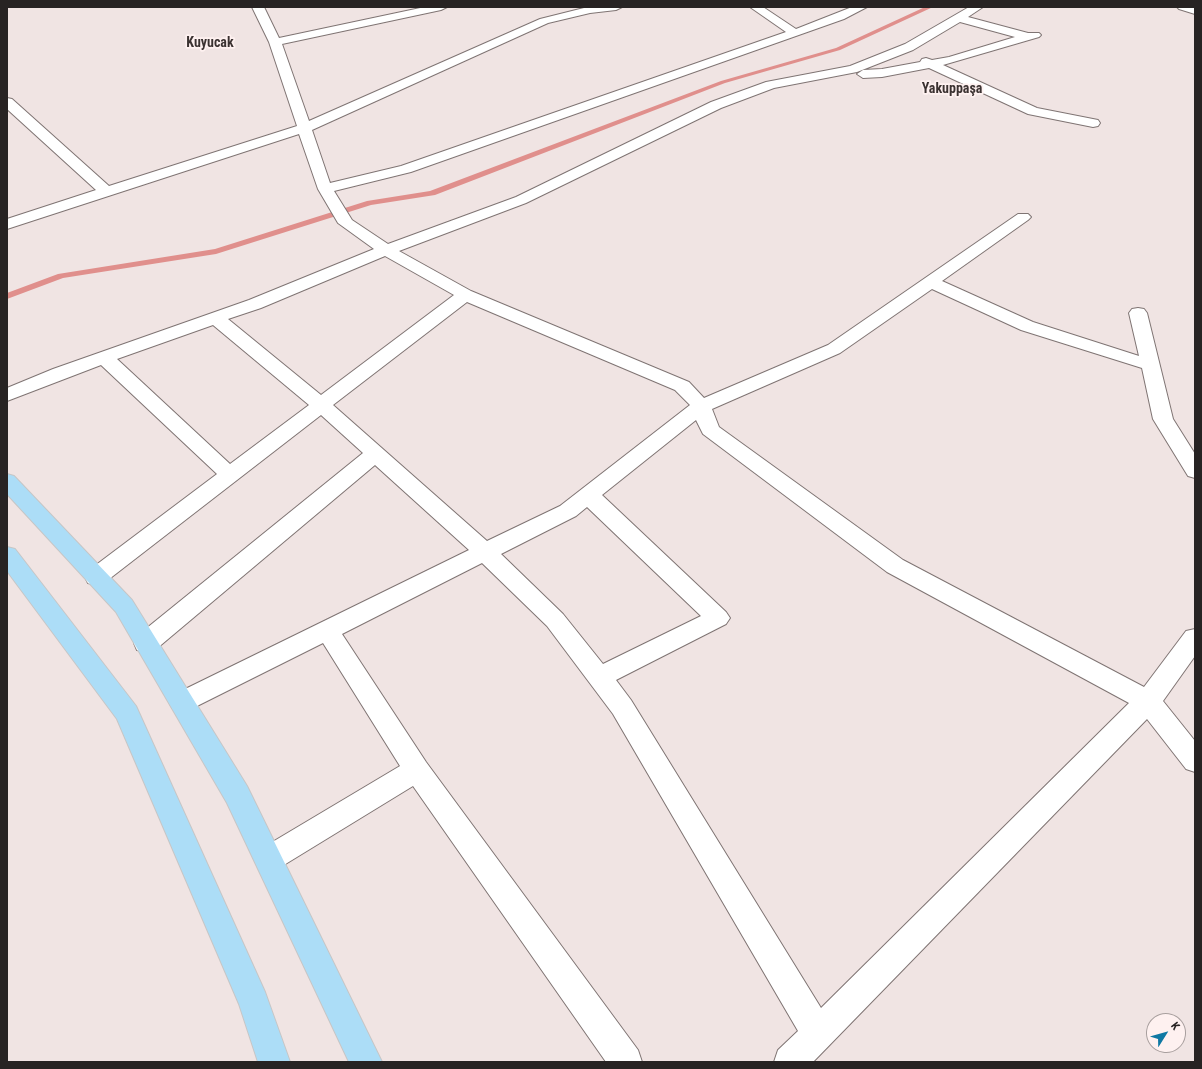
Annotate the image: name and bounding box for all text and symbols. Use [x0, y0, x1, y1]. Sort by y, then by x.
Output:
district label: Kuyucak [186, 35, 234, 51]
district label: Yakuppaşa [922, 81, 982, 97]
north arrow [1146, 1013, 1186, 1053]
text: K [1168, 1020, 1182, 1032]

